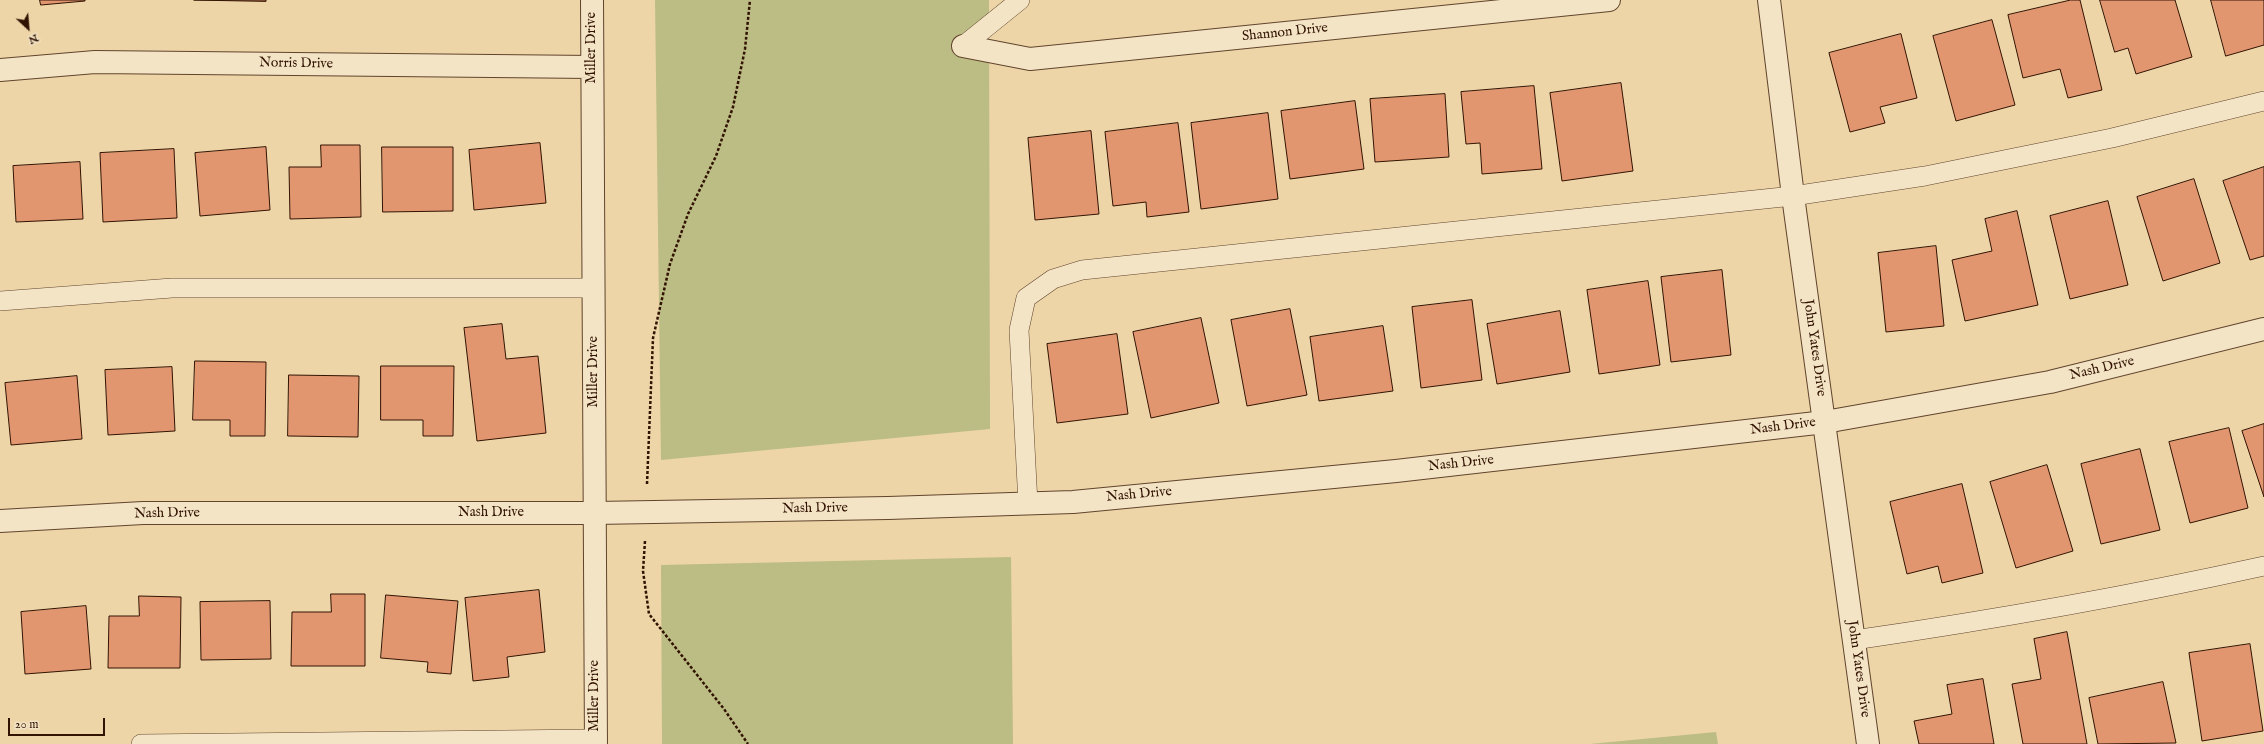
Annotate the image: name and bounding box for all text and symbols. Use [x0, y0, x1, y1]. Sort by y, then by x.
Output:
north arrow [8, 8, 48, 48]
street label: Miller Drive [584, 12, 600, 84]
street label: Shannon Drive [1241, 20, 1329, 46]
text: N [26, 30, 41, 47]
street label: Norris Drive [259, 55, 333, 73]
street label: John Yates Drive [1799, 298, 1829, 398]
street label: Miller Drive [586, 336, 602, 408]
street label: Nash Drive [2068, 353, 2136, 385]
street label: Nash Drive [1749, 415, 1817, 439]
street label: Nash Drive [1427, 452, 1495, 476]
street label: Nash Drive [1105, 484, 1173, 506]
street label: Nash Drive [782, 500, 848, 518]
street label: Nash Drive [134, 505, 200, 523]
street label: Nash Drive [458, 505, 524, 521]
street label: John Yates Drive [1843, 619, 1873, 719]
street label: Miller Drive [587, 660, 603, 732]
scale bar [10, 710, 107, 736]
text: 20 m [15, 717, 38, 732]

